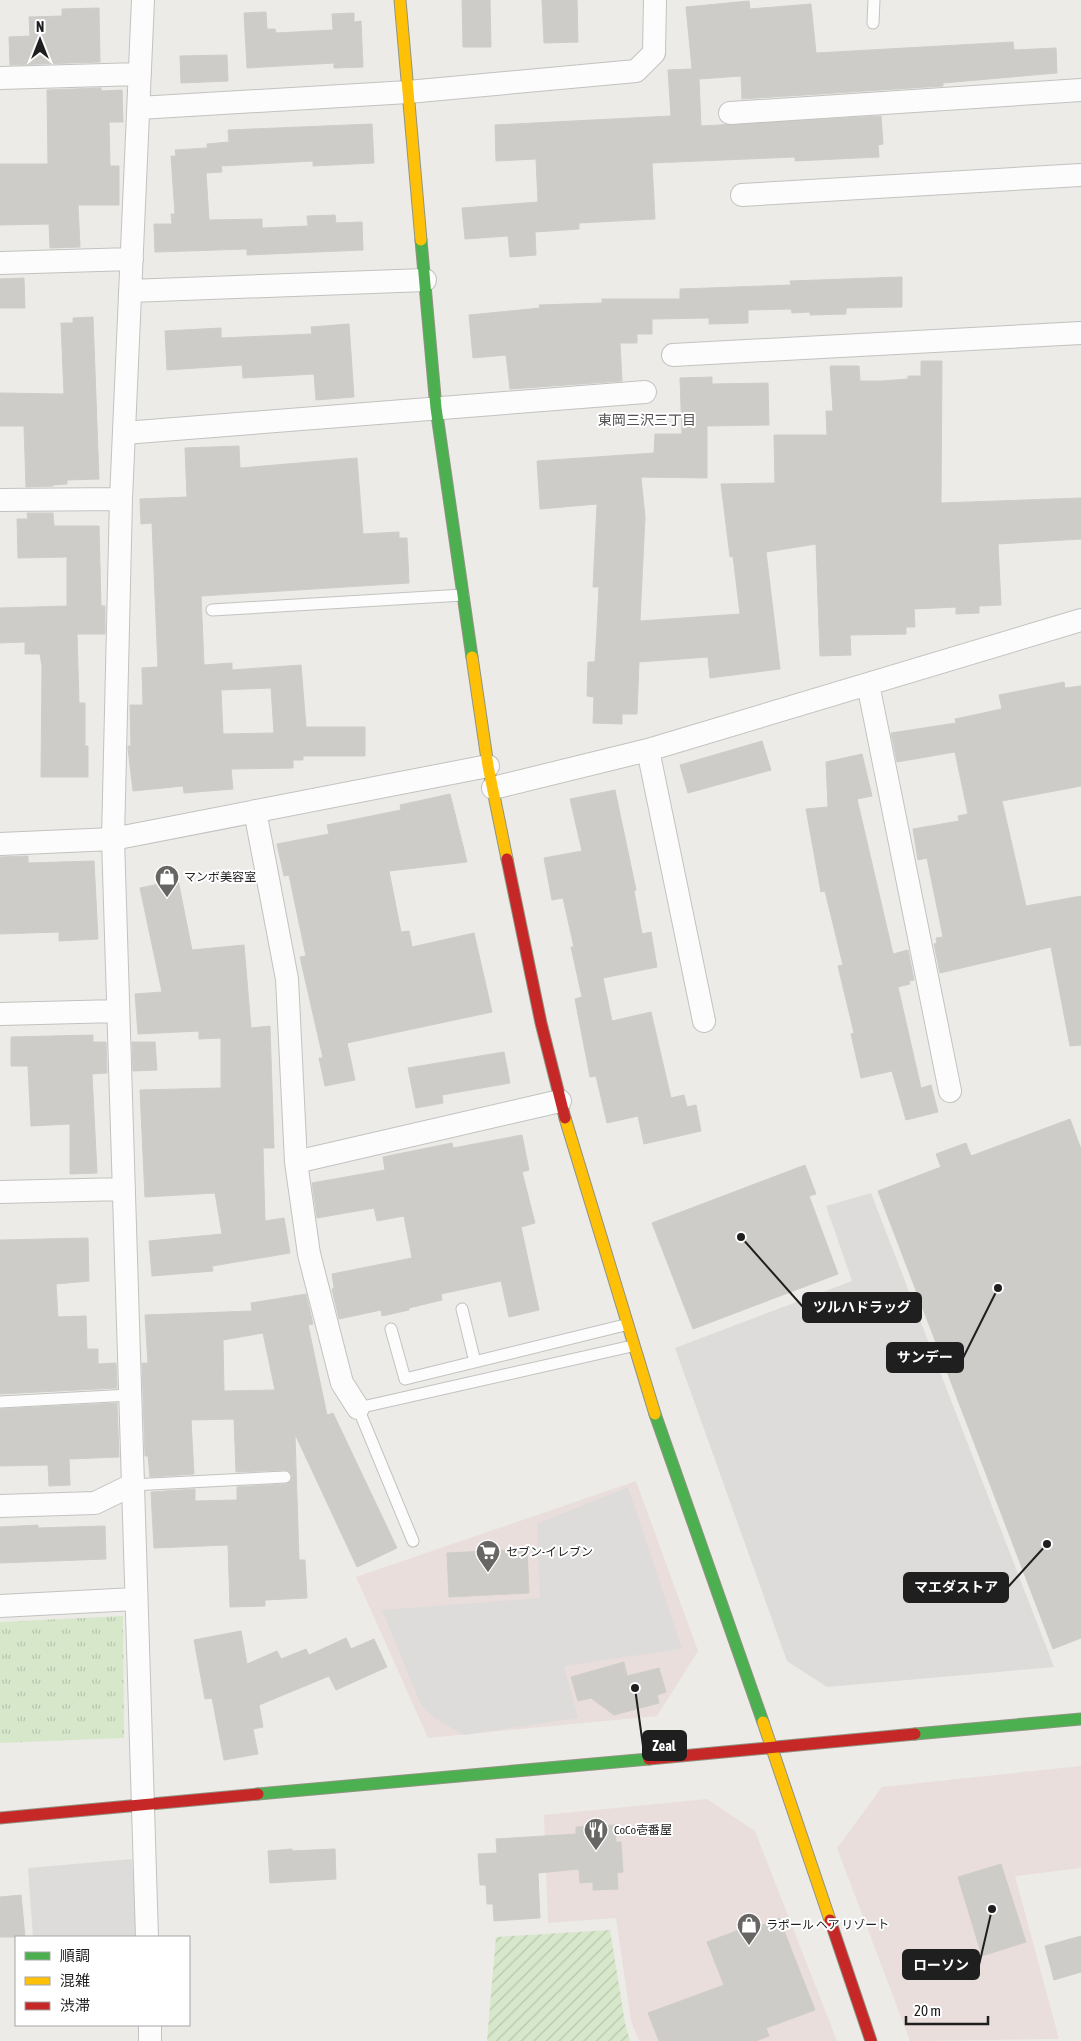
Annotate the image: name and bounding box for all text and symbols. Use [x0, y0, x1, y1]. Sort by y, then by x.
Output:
north arrow [15, 15, 65, 65]
text: N [36, 19, 44, 35]
district label: 東岡三沢三丁目 [598, 412, 696, 428]
shop icon: マンボ美容室 [154, 864, 180, 898]
place label: マンボ美容室 [184, 870, 256, 884]
callout: ツルハドラッグ [803, 1293, 921, 1322]
text: ツルハドラッグ [813, 1299, 911, 1315]
callout: サンデー [887, 1343, 963, 1372]
text: サンデー [897, 1349, 953, 1365]
supermarket icon: セブン-イレブン [475, 1539, 501, 1573]
place label: セブン-イレブン [506, 1545, 593, 1559]
callout: マエダストア [904, 1573, 1008, 1602]
text: マエダストア [914, 1579, 998, 1595]
callout: Zeal [643, 1731, 686, 1760]
text: Zeal [653, 1738, 676, 1754]
restaurant icon: CoCo壱番屋 [583, 1817, 609, 1851]
place label: CoCo壱番屋 [614, 1823, 672, 1837]
shop icon: ラポール ヘア リゾート [736, 1912, 762, 1946]
place label: ラポール ヘア リゾート [766, 1918, 889, 1932]
legend [15, 1936, 190, 2026]
text: 順調 [60, 1947, 90, 1964]
callout: ローソン [903, 1950, 979, 1979]
text: ローソン [913, 1957, 969, 1973]
text: 混雑 [60, 1972, 90, 1989]
scale bar [906, 1994, 988, 2026]
text: 渋滞 [60, 1997, 90, 2014]
text: 20 m [914, 2002, 941, 2019]

